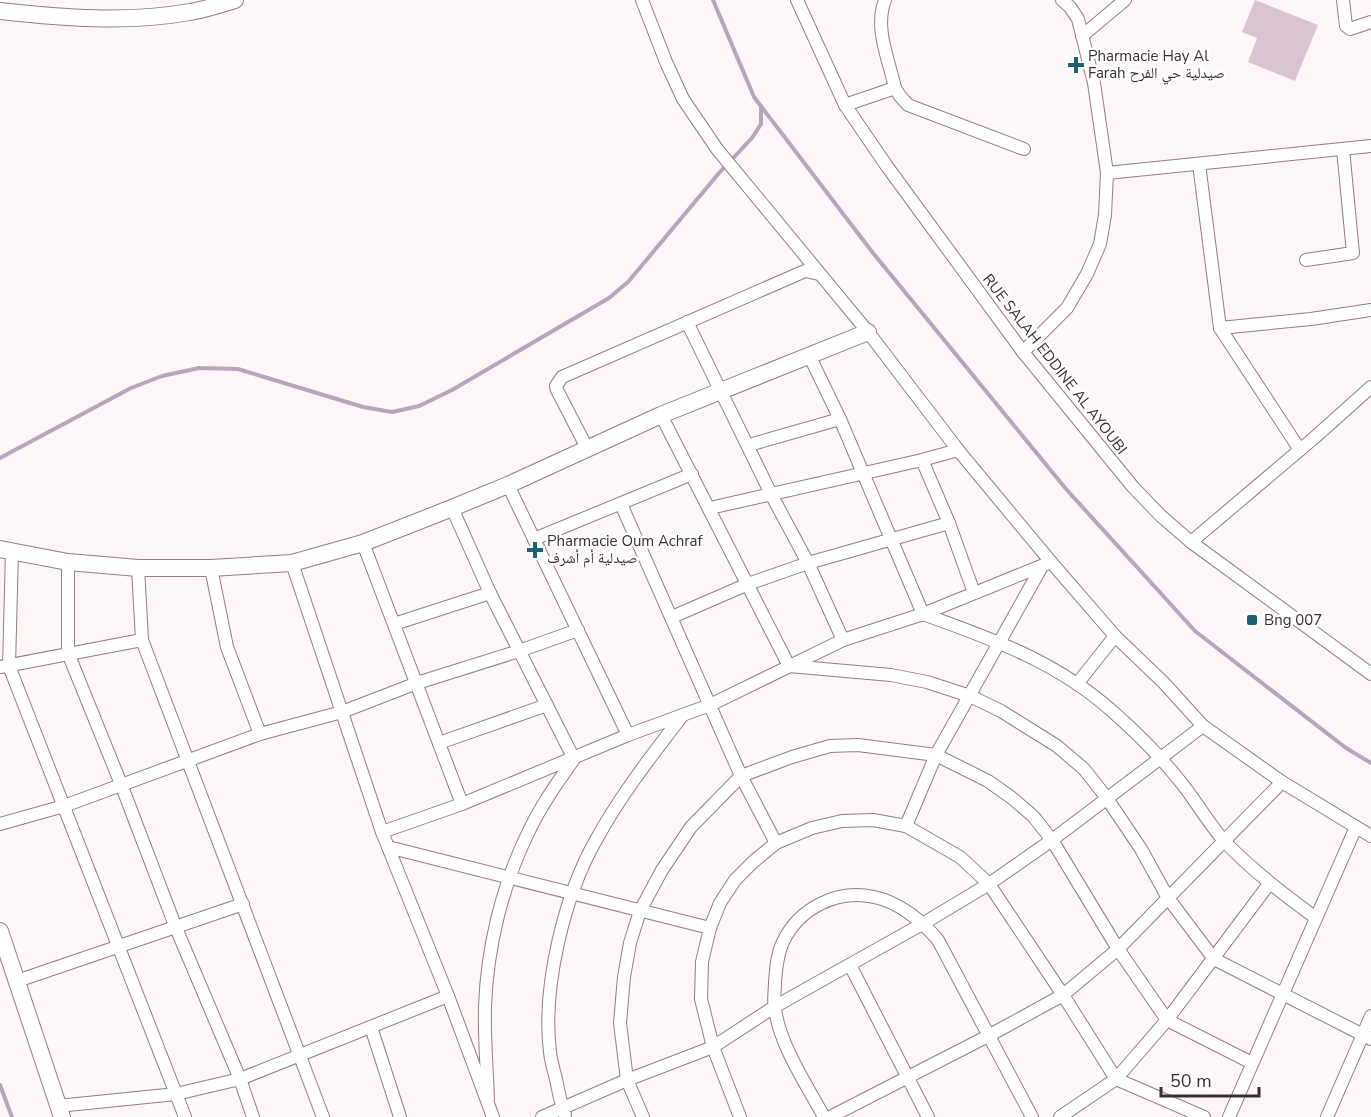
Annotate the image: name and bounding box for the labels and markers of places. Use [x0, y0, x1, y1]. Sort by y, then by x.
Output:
place label: Pharmacie Hay Al Farah صيدلية حي الفرح [1088, 46, 1225, 85]
marker: Pharmacie Hay Al Farah صيدلية حي الفرح [1069, 58, 1083, 72]
place label: Pharmacie Oum Achraf صيدلية أم أشرف [547, 531, 704, 568]
marker: Pharmacie Oum Achraf صيدلية أم أشرف [528, 543, 542, 557]
place label: Bng 007 [1264, 610, 1322, 630]
marker: Bng 007 [1245, 613, 1259, 627]

